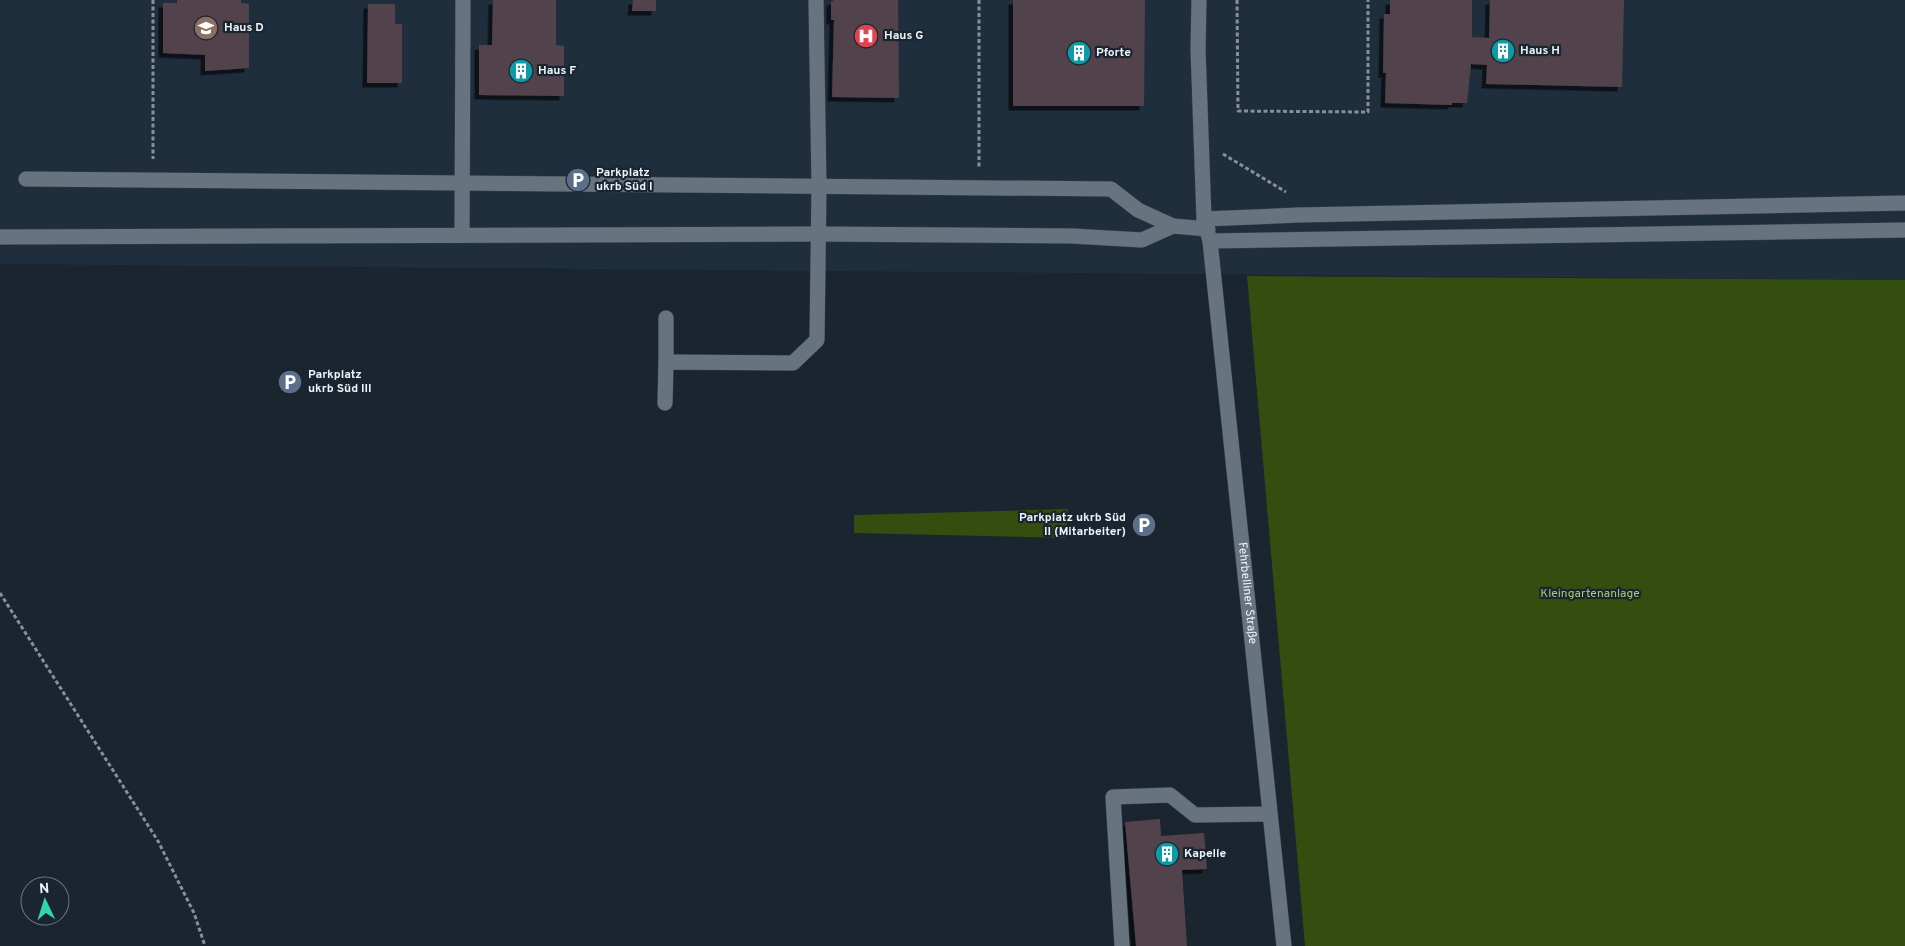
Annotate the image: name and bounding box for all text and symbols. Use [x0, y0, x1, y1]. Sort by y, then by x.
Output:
school or university icon: Haus D [193, 15, 219, 41]
place label: Haus D [224, 20, 264, 36]
hospital icon: Haus G [853, 23, 879, 49]
place label: Haus G [884, 28, 924, 44]
building icon: Haus H [1490, 38, 1516, 64]
building icon: Pforte [1066, 40, 1092, 66]
place label: Haus H [1520, 43, 1560, 59]
place label: Pforte [1096, 45, 1131, 61]
building icon: Haus F [508, 58, 534, 84]
place label: Haus F [538, 63, 576, 79]
place label: Parkplatz ukrb Süd I [596, 165, 653, 195]
parking icon: Parkplatz ukrb Süd I [565, 167, 591, 193]
place label: Parkplatz ukrb Süd III [308, 367, 372, 397]
parking icon: Parkplatz ukrb Süd III [277, 369, 303, 395]
place label: Parkplatz ukrb Süd II (Mitarbeiter) [1019, 510, 1126, 540]
parking icon: Parkplatz ukrb Süd II (Mitarbeiter) [1131, 512, 1157, 538]
street label: Fehrbelliner Straße [1234, 541, 1260, 645]
park label: Kleingartenanlage [1540, 586, 1640, 602]
building icon: Kapelle [1154, 841, 1180, 867]
place label: Kapelle [1184, 846, 1227, 862]
north arrow [20, 876, 70, 926]
text: N [39, 881, 50, 898]

